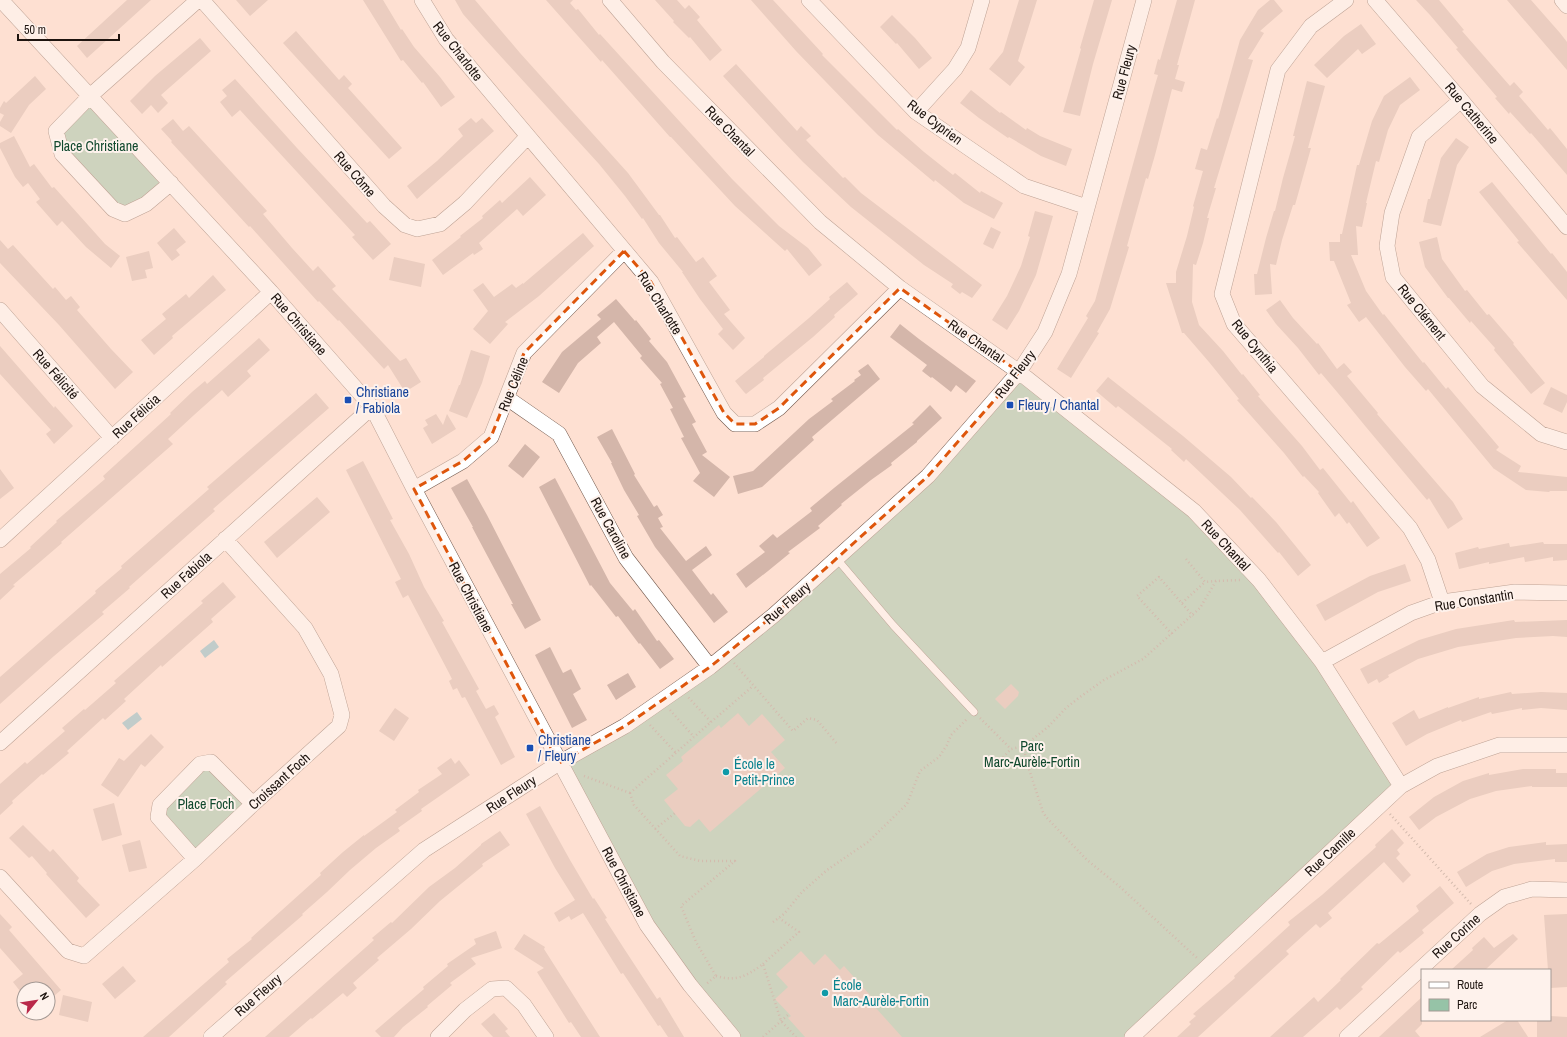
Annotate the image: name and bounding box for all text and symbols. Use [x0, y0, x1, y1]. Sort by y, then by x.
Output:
scale bar [18, 16, 119, 42]
street label: Rue Charlotte [429, 18, 487, 84]
text: 50 m [24, 22, 46, 38]
street label: Rue Fleury [1108, 42, 1140, 101]
street label: Rue Catherine [1441, 79, 1503, 147]
street label: Rue Cyprien [904, 95, 966, 149]
street label: Rue Chantal [701, 102, 759, 160]
park label: Place Christiane [54, 137, 138, 155]
street label: Rue Côme [330, 147, 380, 201]
street label: Rue Charlotte [634, 268, 686, 338]
street label: Rue Clément [1394, 280, 1450, 344]
street label: Rue Christiane [267, 289, 331, 359]
street label: Rue Chantal [945, 315, 1007, 367]
street label: Rue Cynthia [1228, 316, 1282, 377]
street label: Rue Félicité [29, 345, 83, 403]
street label: Rue Fleury [991, 346, 1040, 402]
street label: Rue Céline [494, 354, 532, 414]
place label: Christiane / Fabiola [356, 383, 409, 417]
street label: Rue Félicia [108, 389, 164, 442]
marker: Christiane / Fabiola [343, 395, 353, 405]
place label: Fleury / Chantal [1018, 396, 1099, 414]
marker: Fleury / Chantal [1005, 400, 1015, 410]
street label: Rue Caroline [587, 494, 635, 562]
street label: Rue Chantal [1198, 516, 1254, 574]
street label: Rue Fabiola [157, 547, 216, 602]
street label: Rue Christiane [445, 559, 497, 635]
street label: Rue Fleury [760, 578, 814, 628]
street label: Rue Constantin [1433, 585, 1515, 615]
place label: Christiane / Fleury [538, 731, 591, 765]
park label: Parc Marc-Aurèle-Fortin [984, 737, 1080, 771]
marker: Christiane / Fleury [525, 743, 535, 753]
street label: Croissant Foch [244, 748, 314, 814]
place label: École le Petit-Prince [734, 755, 795, 789]
marker: École le Petit-Prince [721, 767, 731, 777]
street label: Rue Fleury [483, 771, 540, 817]
park label: Place Foch [178, 795, 234, 813]
street label: Rue Camille [1301, 824, 1359, 880]
street label: Rue Christiane [598, 844, 650, 920]
street label: Rue Corine [1428, 910, 1484, 962]
legend [1421, 969, 1551, 1021]
street label: Rue Fleury [231, 970, 285, 1020]
place label: École Marc-Aurèle-Fortin [833, 976, 929, 1010]
text: Route [1457, 977, 1483, 993]
north arrow [16, 981, 56, 1021]
marker: École Marc-Aurèle-Fortin [820, 988, 830, 998]
text: N [37, 990, 52, 1002]
text: Parc [1457, 997, 1477, 1013]

